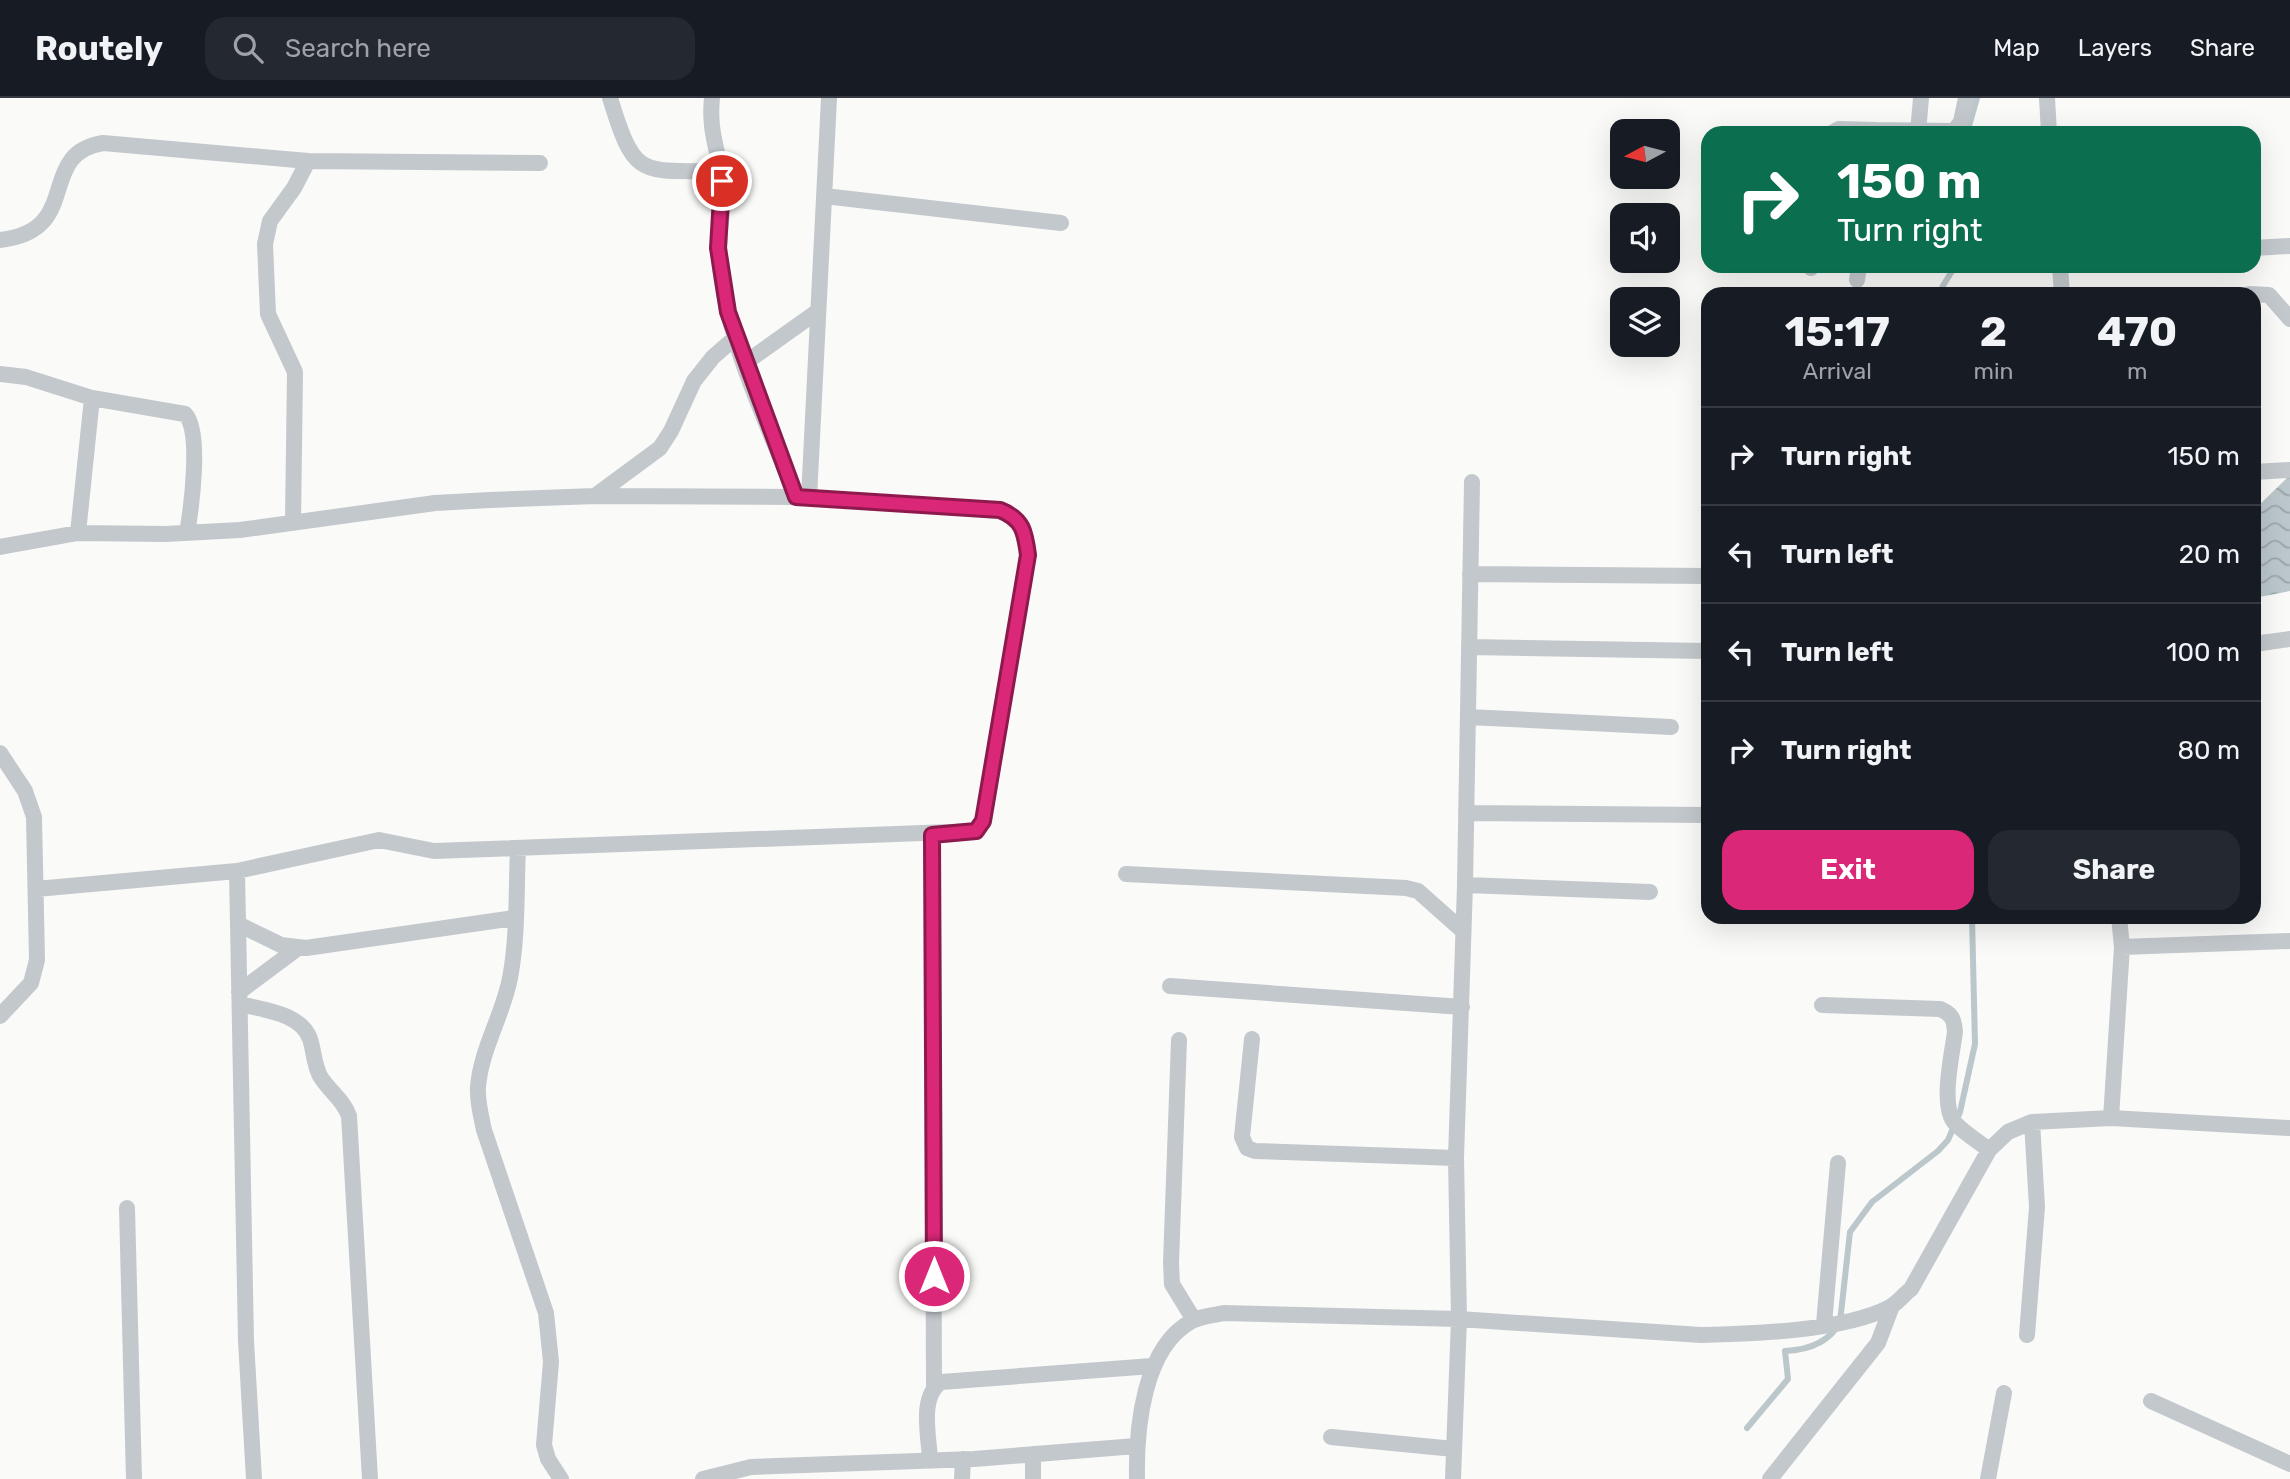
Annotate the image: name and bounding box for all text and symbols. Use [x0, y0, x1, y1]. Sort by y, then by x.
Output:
search box [205, 17, 695, 80]
text: Routely [35, 29, 163, 68]
icon: search [229, 29, 267, 67]
text: Search here [285, 33, 431, 64]
text: Map [1993, 34, 2040, 62]
text: Layers [2078, 34, 2152, 62]
text: Share [2190, 34, 2255, 62]
north arrow [1610, 119, 1680, 189]
map controls [1610, 119, 1680, 357]
pin [692, 151, 752, 211]
text: 150 m [1837, 152, 1982, 210]
icon: right [1722, 154, 1813, 245]
icon: arrive [703, 162, 741, 200]
button: sound [1610, 203, 1680, 273]
text: Turn right [1837, 211, 1982, 249]
button: layers [1610, 287, 1680, 357]
text: 15:17 [1785, 307, 1890, 357]
text: 2 [1980, 307, 2007, 357]
text: 470 [2097, 307, 2177, 357]
text: Arrival [1803, 357, 1872, 385]
text: min [1973, 357, 2013, 385]
text: m [2127, 357, 2147, 385]
icon: right [1722, 437, 1760, 475]
text: Turn right [1781, 441, 1911, 472]
text: 150 m [2167, 441, 2240, 472]
icon: left [1722, 535, 1760, 573]
text: Turn left [1781, 539, 1893, 570]
text: 20 m [2179, 539, 2240, 570]
icon: left [1722, 633, 1760, 671]
text: Turn left [1781, 637, 1893, 668]
text: 100 m [2166, 637, 2240, 668]
icon: right [1722, 731, 1760, 769]
text: Turn right [1781, 735, 1911, 766]
text: 80 m [2177, 735, 2240, 766]
button: Exit [1722, 830, 1974, 910]
button: Share [1988, 830, 2240, 910]
position arrow [897, 1239, 971, 1313]

